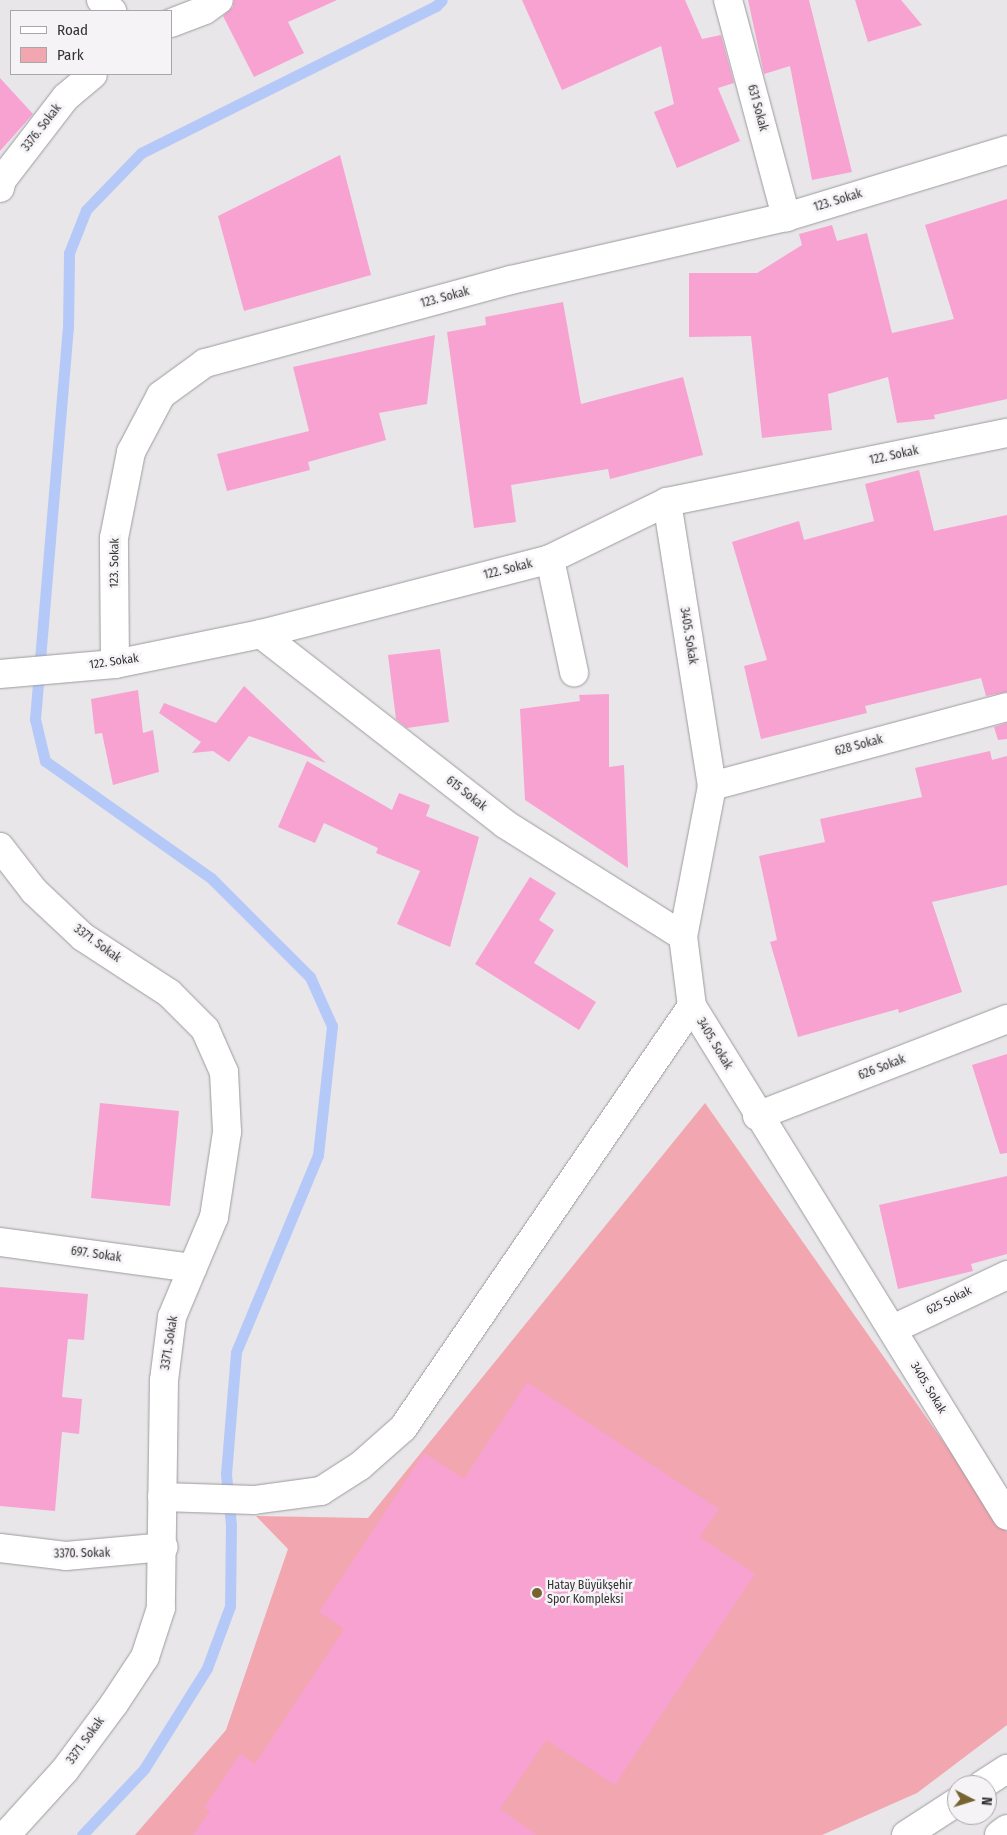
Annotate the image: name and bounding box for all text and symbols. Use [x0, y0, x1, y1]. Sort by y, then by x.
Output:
legend [10, 10, 172, 75]
text: Road [57, 21, 88, 39]
text: Park [57, 46, 84, 64]
street label: 631 Sokak [744, 83, 770, 133]
street label: 3376. Sokak [19, 102, 65, 154]
street label: 123. Sokak [812, 187, 864, 215]
street label: 123. Sokak [419, 285, 471, 311]
street label: 122. Sokak [868, 444, 920, 468]
street label: 123. Sokak [107, 538, 123, 588]
street label: 122. Sokak [482, 557, 534, 583]
street label: 3405. Sokak [676, 607, 700, 665]
street label: 122. Sokak [88, 651, 140, 673]
street label: 628 Sokak [833, 733, 885, 759]
street label: 615 Sokak [443, 774, 489, 814]
street label: 3371. Sokak [71, 922, 123, 966]
street label: 3405. Sokak [693, 1016, 735, 1072]
street label: 626 Sokak [857, 1052, 907, 1084]
street label: 697. Sokak [70, 1244, 122, 1266]
street label: 625 Sokak [924, 1284, 974, 1318]
street label: 3371. Sokak [159, 1315, 181, 1371]
street label: 3405. Sokak [907, 1360, 949, 1416]
street label: 3370. Sokak [54, 1546, 110, 1562]
place label: Hatay Büyükşehir Spor Kompleksi [547, 1579, 632, 1607]
marker: Hatay Büyükşehir Spor Kompleksi [531, 1587, 543, 1599]
street label: 3371. Sokak [64, 1715, 108, 1767]
north arrow [947, 1775, 997, 1825]
text: N [978, 1796, 995, 1806]

